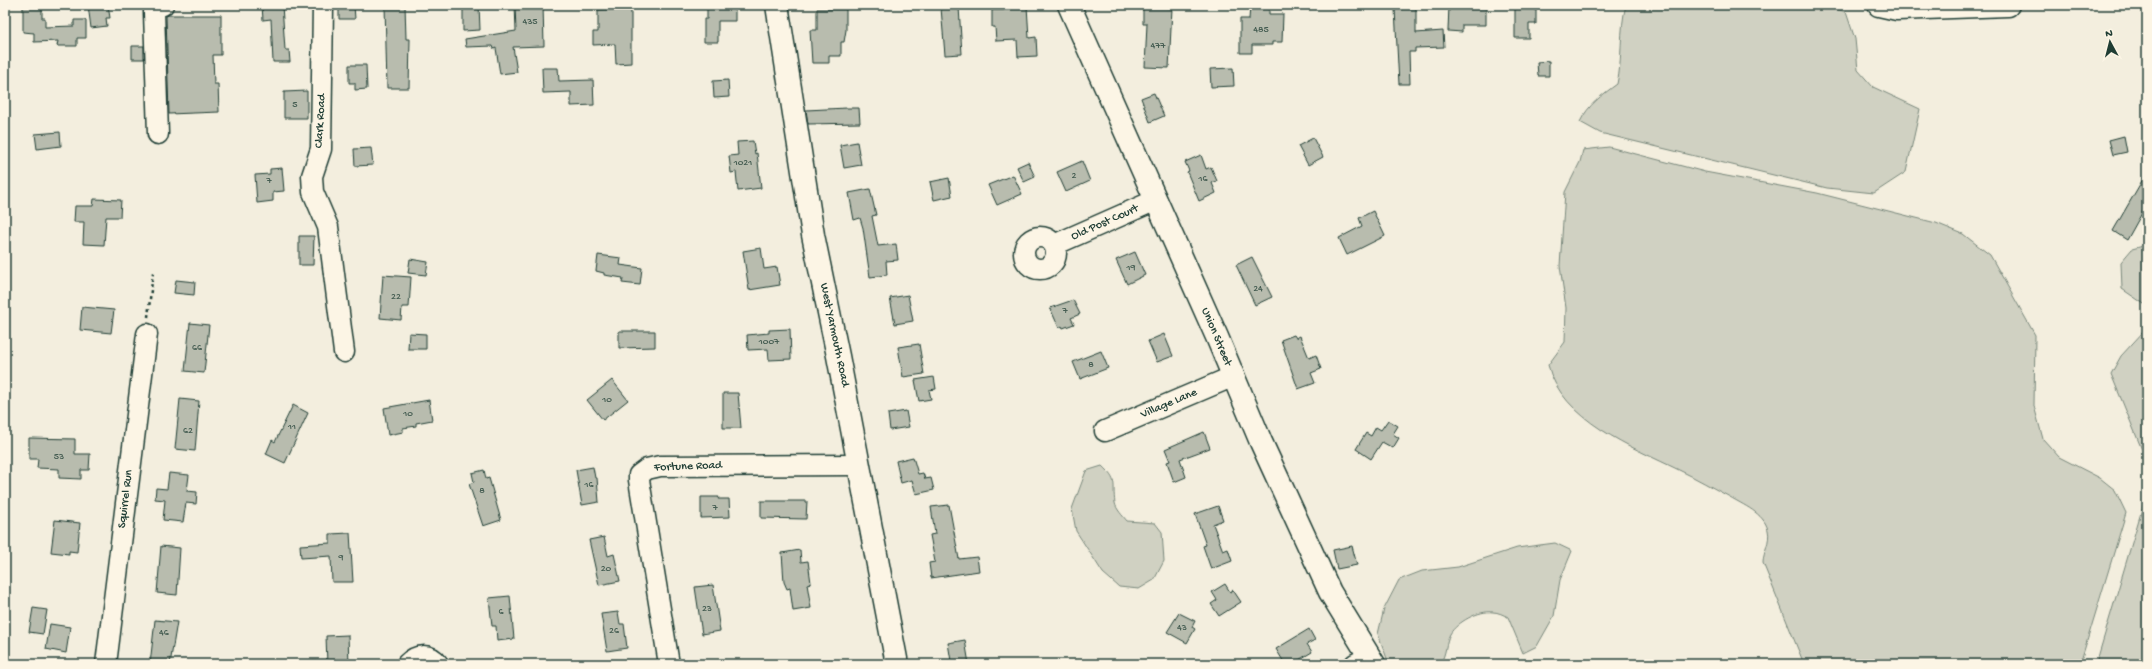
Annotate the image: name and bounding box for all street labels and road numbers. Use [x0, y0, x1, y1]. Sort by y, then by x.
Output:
street label: Clark Road [313, 92, 329, 149]
street label: Old Post Court [1069, 201, 1142, 244]
street label: West Yarmouth Road [816, 282, 852, 389]
street label: Union Street [1197, 306, 1235, 369]
street label: Village Lane [1138, 386, 1200, 423]
street label: Fortune Road [653, 459, 723, 475]
street label: Squirrel Run [115, 469, 137, 529]

